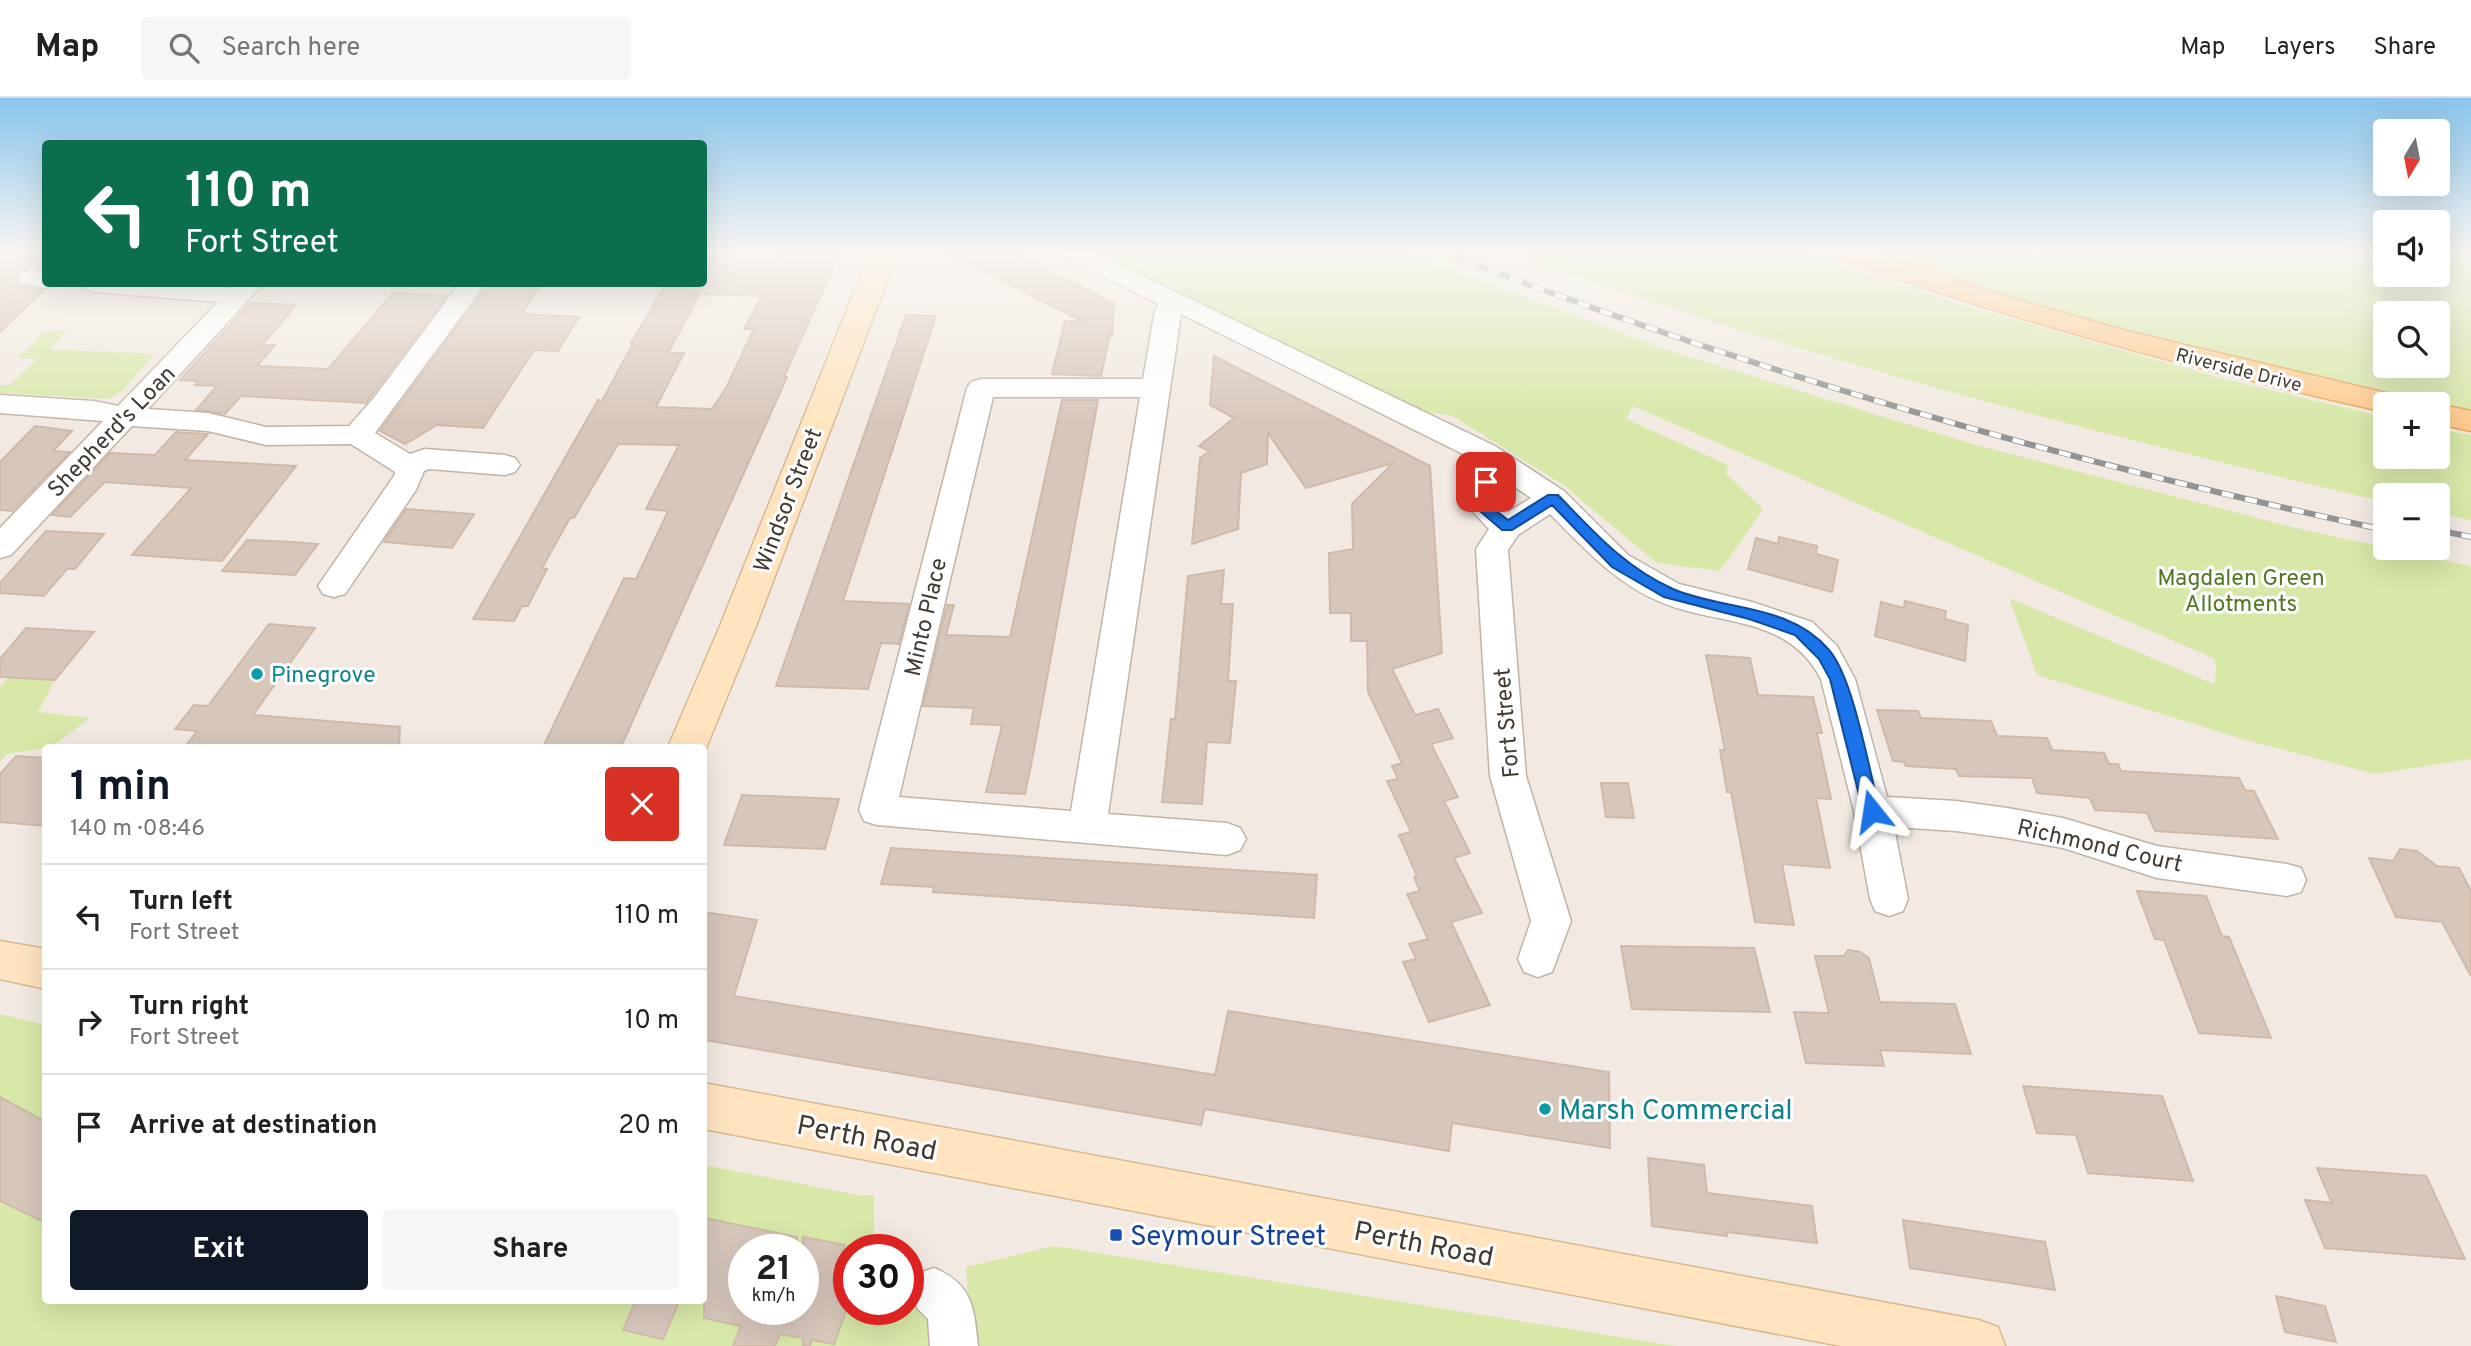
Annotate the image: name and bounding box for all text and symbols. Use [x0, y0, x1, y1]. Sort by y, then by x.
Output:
search box [141, 17, 631, 80]
text: Map [35, 27, 99, 69]
icon: search [165, 29, 203, 67]
text: Search here [221, 32, 360, 65]
text: Map [2180, 33, 2225, 63]
text: Layers [2263, 33, 2335, 63]
text: Share [2373, 33, 2436, 63]
north arrow [2373, 119, 2450, 196]
map controls [2373, 119, 2450, 560]
text: 110 m [185, 163, 312, 225]
icon: left [70, 168, 161, 259]
button: sound [2373, 210, 2450, 287]
text: Fort Street [185, 224, 339, 264]
button: search [2373, 301, 2450, 378]
street label: Riverside Drive [2173, 344, 2304, 398]
street label: Shepherd's Loan [43, 361, 183, 505]
button: + [2373, 392, 2450, 469]
street label: Windsor Street [749, 425, 830, 577]
pin [1456, 452, 1516, 512]
icon: arrive [1467, 463, 1505, 501]
button: − [2373, 483, 2450, 560]
street label: Minto Place [900, 556, 955, 680]
park label: Magdalen Green Allotments [2157, 565, 2325, 620]
place label: Pinegrove [271, 662, 376, 691]
marker: Pinegrove [249, 666, 265, 682]
street label: Fort Street [1489, 666, 1528, 779]
text: 1 min [70, 762, 171, 815]
button: close [605, 767, 679, 841]
position arrow [1835, 774, 1909, 848]
street label: Richmond Court [2014, 814, 2185, 881]
text: 140 m · 08:46 [70, 815, 205, 844]
text: Turn left [129, 886, 233, 919]
icon: left [70, 898, 108, 936]
text: 110 m [615, 900, 679, 933]
text: Fort Street [129, 919, 240, 948]
text: Turn right [129, 991, 249, 1024]
icon: right [70, 1003, 108, 1041]
text: 10 m [624, 1005, 679, 1038]
text: Fort Street [129, 1024, 240, 1053]
place label: Marsh Commercial [1559, 1094, 1793, 1130]
marker: Marsh Commercial [1537, 1101, 1553, 1117]
icon: arrive [70, 1108, 108, 1146]
street label: Perth Road [794, 1109, 939, 1171]
text: Arrive at destination [129, 1110, 377, 1143]
text: 20 m [618, 1110, 679, 1143]
button: Exit [70, 1210, 368, 1290]
button: Share [382, 1210, 679, 1290]
street label: Perth Road [1351, 1215, 1496, 1277]
place label: Seymour Street [1130, 1220, 1326, 1256]
marker: Seymour Street [1108, 1227, 1124, 1243]
speed limit sign: 30 [833, 1234, 924, 1325]
text: 21 [756, 1248, 791, 1292]
text: km/h [752, 1285, 795, 1308]

